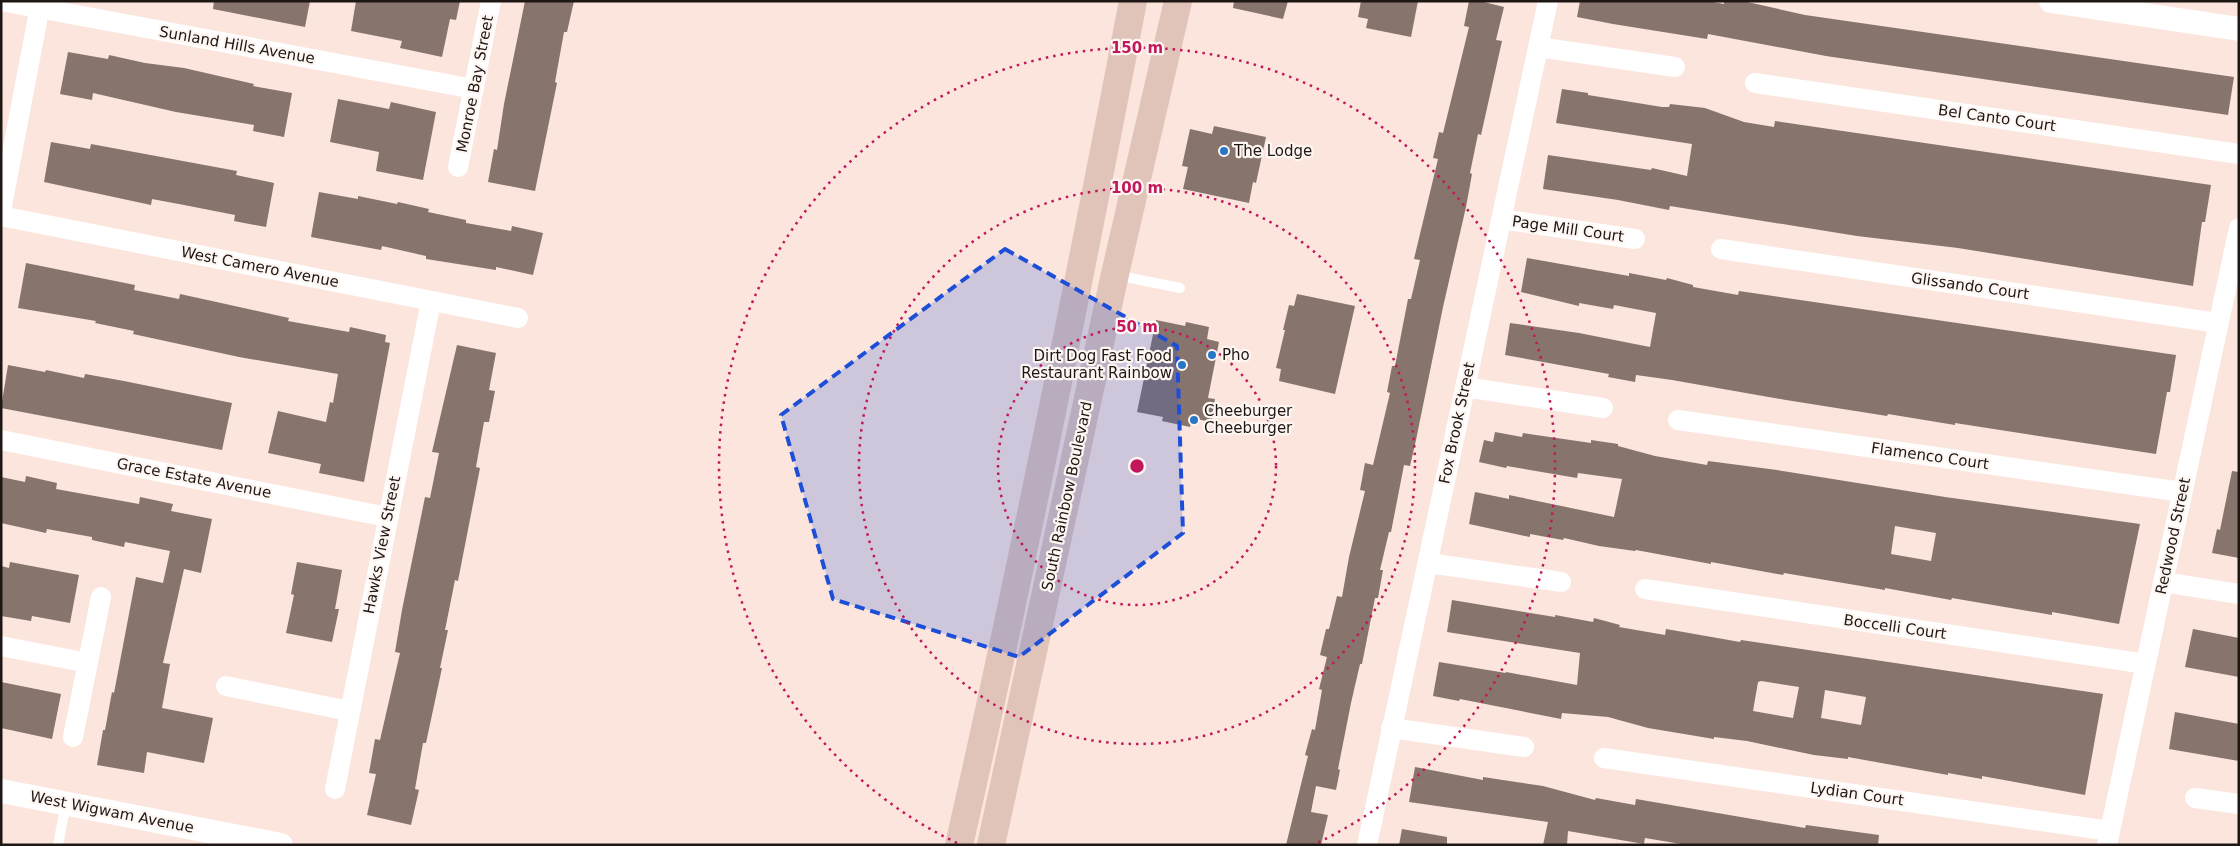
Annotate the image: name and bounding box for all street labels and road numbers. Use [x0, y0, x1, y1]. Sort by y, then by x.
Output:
street label: Monroe Bay Street [453, 14, 497, 154]
street label: Sunland Hills Avenue [158, 22, 316, 68]
street label: Bel Canto Court [1937, 101, 2057, 135]
street label: Page Mill Court [1511, 212, 1625, 246]
street label: West Camero Avenue [179, 243, 341, 291]
street label: Glissando Court [1910, 269, 2030, 303]
street label: Fox Brook Street [1435, 360, 1479, 486]
street label: South Rainbow Boulevard [1038, 400, 1096, 592]
street label: Flamenco Court [1870, 439, 1990, 473]
street label: Grace Estate Avenue [115, 454, 273, 502]
street label: Hawks View Street [360, 474, 404, 615]
street label: Redwood Street [2152, 476, 2194, 596]
street label: Boccelli Court [1842, 611, 1948, 643]
street label: Lydian Court [1809, 779, 1905, 809]
street label: West Wigwam Avenue [29, 787, 195, 837]

